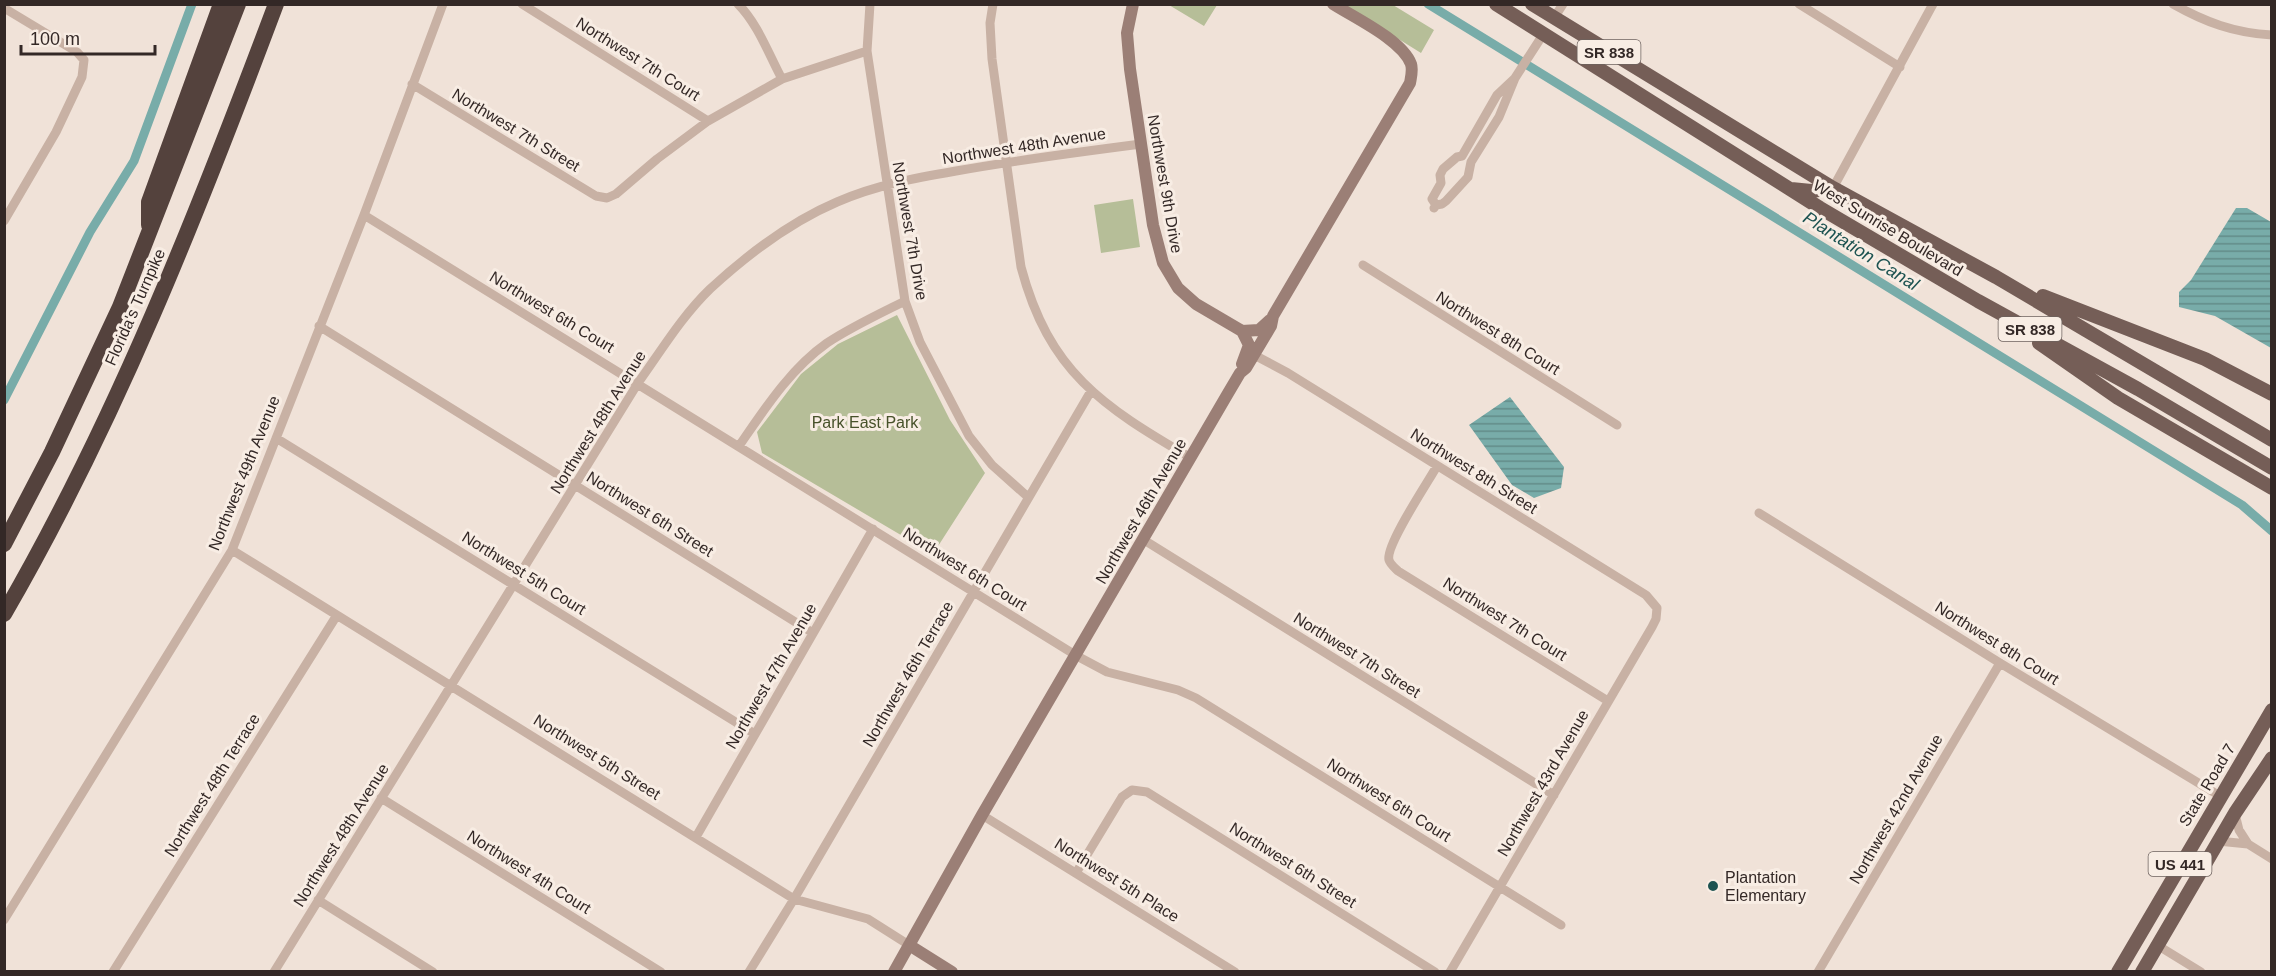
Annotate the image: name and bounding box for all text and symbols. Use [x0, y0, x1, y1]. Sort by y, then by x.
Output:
street label: Northwest 7th Court [573, 14, 703, 104]
scale bar [21, 18, 154, 56]
text: 100 m [30, 29, 80, 49]
road number: SR 838 [1578, 40, 1640, 64]
street label: Northwest 7th Street [449, 85, 583, 175]
street label: Northwest 9th Drive [1144, 113, 1186, 255]
street label: Northwest 48th Avenue [941, 125, 1107, 167]
street label: Northwest 7th Drive [889, 160, 931, 302]
street label: West Sunrise Boulevard [1810, 177, 1966, 279]
water label: Plantation Canal [1800, 208, 1923, 295]
street label: Florida's Turnpike [102, 246, 168, 368]
street label: Northwest 6th Court [487, 268, 618, 356]
street label: Northwest 8th Court [1433, 288, 1563, 378]
road number: SR 838 [1998, 317, 2062, 341]
street label: Northwest 48th Avenue [547, 347, 649, 497]
street label: Northwest 49th Avenue [205, 393, 283, 553]
park label: Park East Park [812, 414, 919, 431]
street label: Northwest 8th Street [1408, 425, 1541, 517]
street label: Northwest 46th Avenue [1092, 435, 1190, 587]
street label: Northwest 6th Street [584, 468, 717, 560]
street label: Northwest 6th Court [900, 524, 1030, 614]
street label: Northwest 5th Court [459, 528, 589, 618]
street label: Northwest 7th Court [1440, 574, 1570, 664]
street label: Northwest 46th Terrace [859, 598, 957, 750]
street label: Northwest 8th Court [1932, 598, 2062, 688]
street label: Northwest 47th Avenue [722, 600, 820, 752]
street label: Northwest 7th Street [1291, 609, 1424, 701]
street label: Northwest 43rd Avenue [1494, 707, 1592, 859]
street label: Northwest 48th Terrace [161, 710, 263, 860]
street label: Northwest 5th Street [531, 711, 664, 803]
street label: Northwest 42nd Avenue [1846, 731, 1946, 887]
street label: State Road 7 [2176, 741, 2238, 829]
street label: Northwest 6th Court [1324, 755, 1454, 845]
street label: Northwest 48th Avenue [290, 760, 392, 910]
street label: Northwest 6th Street [1227, 819, 1360, 911]
street label: Northwest 4th Court [464, 827, 594, 917]
street label: Northwest 5th Place [1052, 835, 1182, 925]
road number: US 441 [2148, 852, 2212, 876]
place label: Plantation Elementary [1725, 869, 1806, 904]
marker: Plantation Elementary [1706, 879, 1720, 893]

